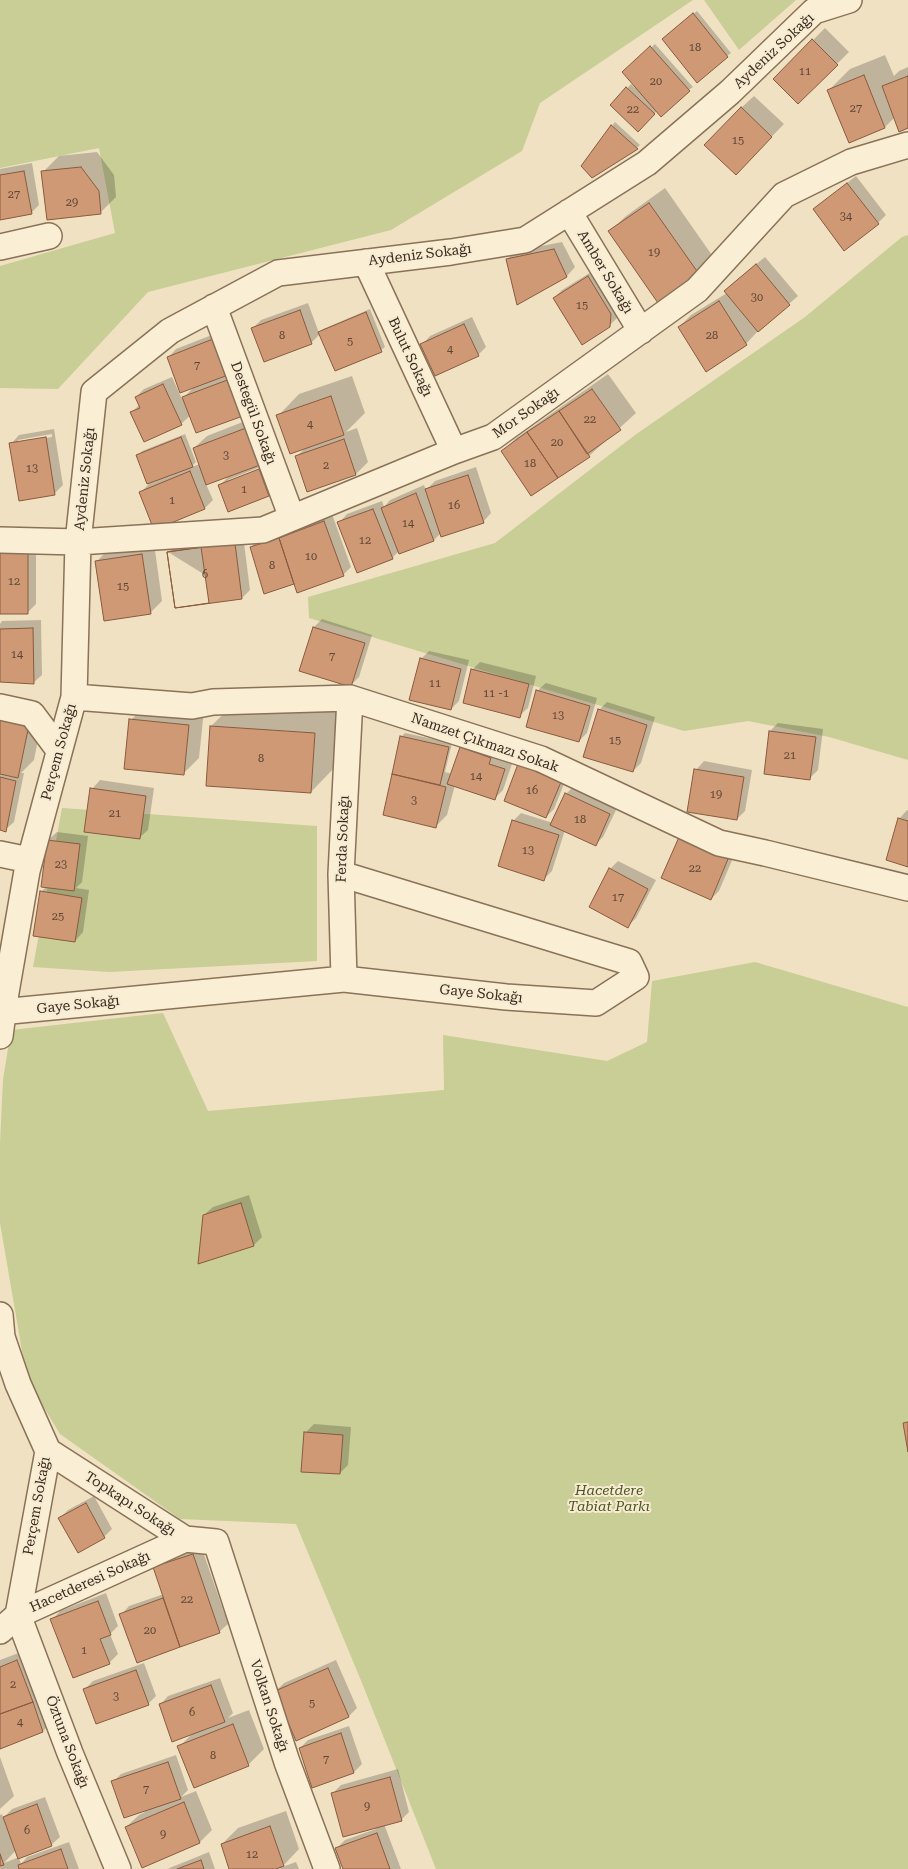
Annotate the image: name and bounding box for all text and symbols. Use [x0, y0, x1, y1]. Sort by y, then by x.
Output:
street label: Aydeniz Sokağı [730, 10, 818, 92]
house number: 18 [689, 41, 701, 55]
house number: 11 [799, 65, 811, 79]
house number: 20 [650, 75, 662, 89]
house number: 27 [850, 102, 862, 116]
house number: 22 [627, 103, 639, 117]
house number: 15 [732, 134, 744, 148]
house number: 27 [8, 188, 20, 202]
house number: 29 [66, 196, 78, 210]
house number: 34 [840, 210, 852, 224]
street label: Amber Sokağı [574, 227, 636, 317]
street label: Aydeniz Sokağı [368, 240, 472, 270]
house number: 19 [648, 246, 660, 260]
house number: 30 [751, 291, 763, 305]
house number: 15 [576, 299, 588, 313]
street label: Bulut Sokağı [384, 315, 436, 399]
house number: 8 [279, 329, 285, 343]
house number: 28 [706, 329, 718, 343]
house number: 5 [347, 335, 353, 349]
house number: 4 [447, 343, 453, 357]
house number: 7 [194, 359, 200, 373]
street label: Destegül Sokağı [227, 359, 279, 467]
street label: Mor Sokağı [490, 384, 562, 442]
house number: 22 [584, 413, 596, 427]
house number: 4 [307, 418, 313, 432]
street label: Aydeniz Sokağı [71, 427, 99, 531]
house number: 20 [551, 436, 563, 450]
house number: 3 [223, 449, 229, 463]
house number: 18 [524, 457, 536, 471]
house number: 2 [323, 459, 329, 473]
house number: 13 [26, 462, 38, 476]
house number: 1 [241, 483, 247, 497]
house number: 1 [169, 494, 175, 508]
house number: 16 [448, 499, 460, 513]
house number: 14 [402, 517, 414, 531]
house number: 12 [359, 534, 371, 548]
house number: 10 [305, 550, 317, 564]
house number: 8 [269, 559, 275, 573]
house number: 6 [202, 568, 208, 582]
house number: 12 [8, 575, 20, 589]
house number: 15 [117, 580, 129, 594]
house number: 14 [11, 648, 23, 662]
house number: 7 [329, 650, 335, 664]
house number: 11 [429, 677, 441, 691]
house number: 11 -1 [483, 687, 509, 701]
street label: Perçem Sokağı [38, 702, 80, 802]
house number: 13 [552, 709, 564, 723]
street label: Namzet Çıkmazı Sokak [409, 710, 561, 776]
house number: 15 [609, 734, 621, 748]
house number: 21 [784, 749, 796, 763]
house number: 8 [258, 752, 264, 766]
house number: 14 [470, 770, 482, 784]
house number: 16 [526, 784, 538, 798]
house number: 19 [710, 788, 722, 802]
house number: 3 [411, 794, 417, 808]
street label: Ferda Sokağı [333, 795, 353, 883]
house number: 21 [109, 807, 121, 821]
house number: 18 [574, 813, 586, 827]
house number: 13 [522, 844, 534, 858]
house number: 23 [55, 858, 67, 872]
house number: 22 [689, 862, 701, 876]
house number: 17 [612, 891, 624, 905]
house number: 25 [52, 910, 64, 924]
street label: Gaye Sokağı [439, 981, 523, 1007]
street label: Gaye Sokağı [36, 992, 120, 1018]
street label: Perçem Sokağı [20, 1455, 54, 1557]
street label: Topkapı Sokağı [81, 1468, 179, 1540]
park label: Hacetdere Tabiat Parkı [568, 1483, 650, 1515]
street label: Hacetderesi Sokağı [27, 1548, 153, 1616]
house number: 22 [181, 1593, 193, 1607]
house number: 20 [144, 1624, 156, 1638]
house number: 1 [81, 1644, 87, 1658]
street label: Volkan Sokağı [246, 1658, 292, 1754]
house number: 2 [10, 1678, 16, 1692]
house number: 3 [113, 1690, 119, 1704]
street label: Öztuna Sokağı [42, 1693, 92, 1791]
house number: 5 [309, 1697, 315, 1711]
house number: 6 [189, 1706, 195, 1720]
house number: 4 [17, 1716, 23, 1730]
house number: 8 [210, 1749, 216, 1763]
house number: 7 [323, 1753, 329, 1767]
house number: 7 [143, 1783, 149, 1797]
house number: 9 [364, 1800, 370, 1814]
house number: 6 [24, 1824, 30, 1838]
house number: 9 [160, 1828, 166, 1842]
house number: 12 [246, 1848, 258, 1862]

